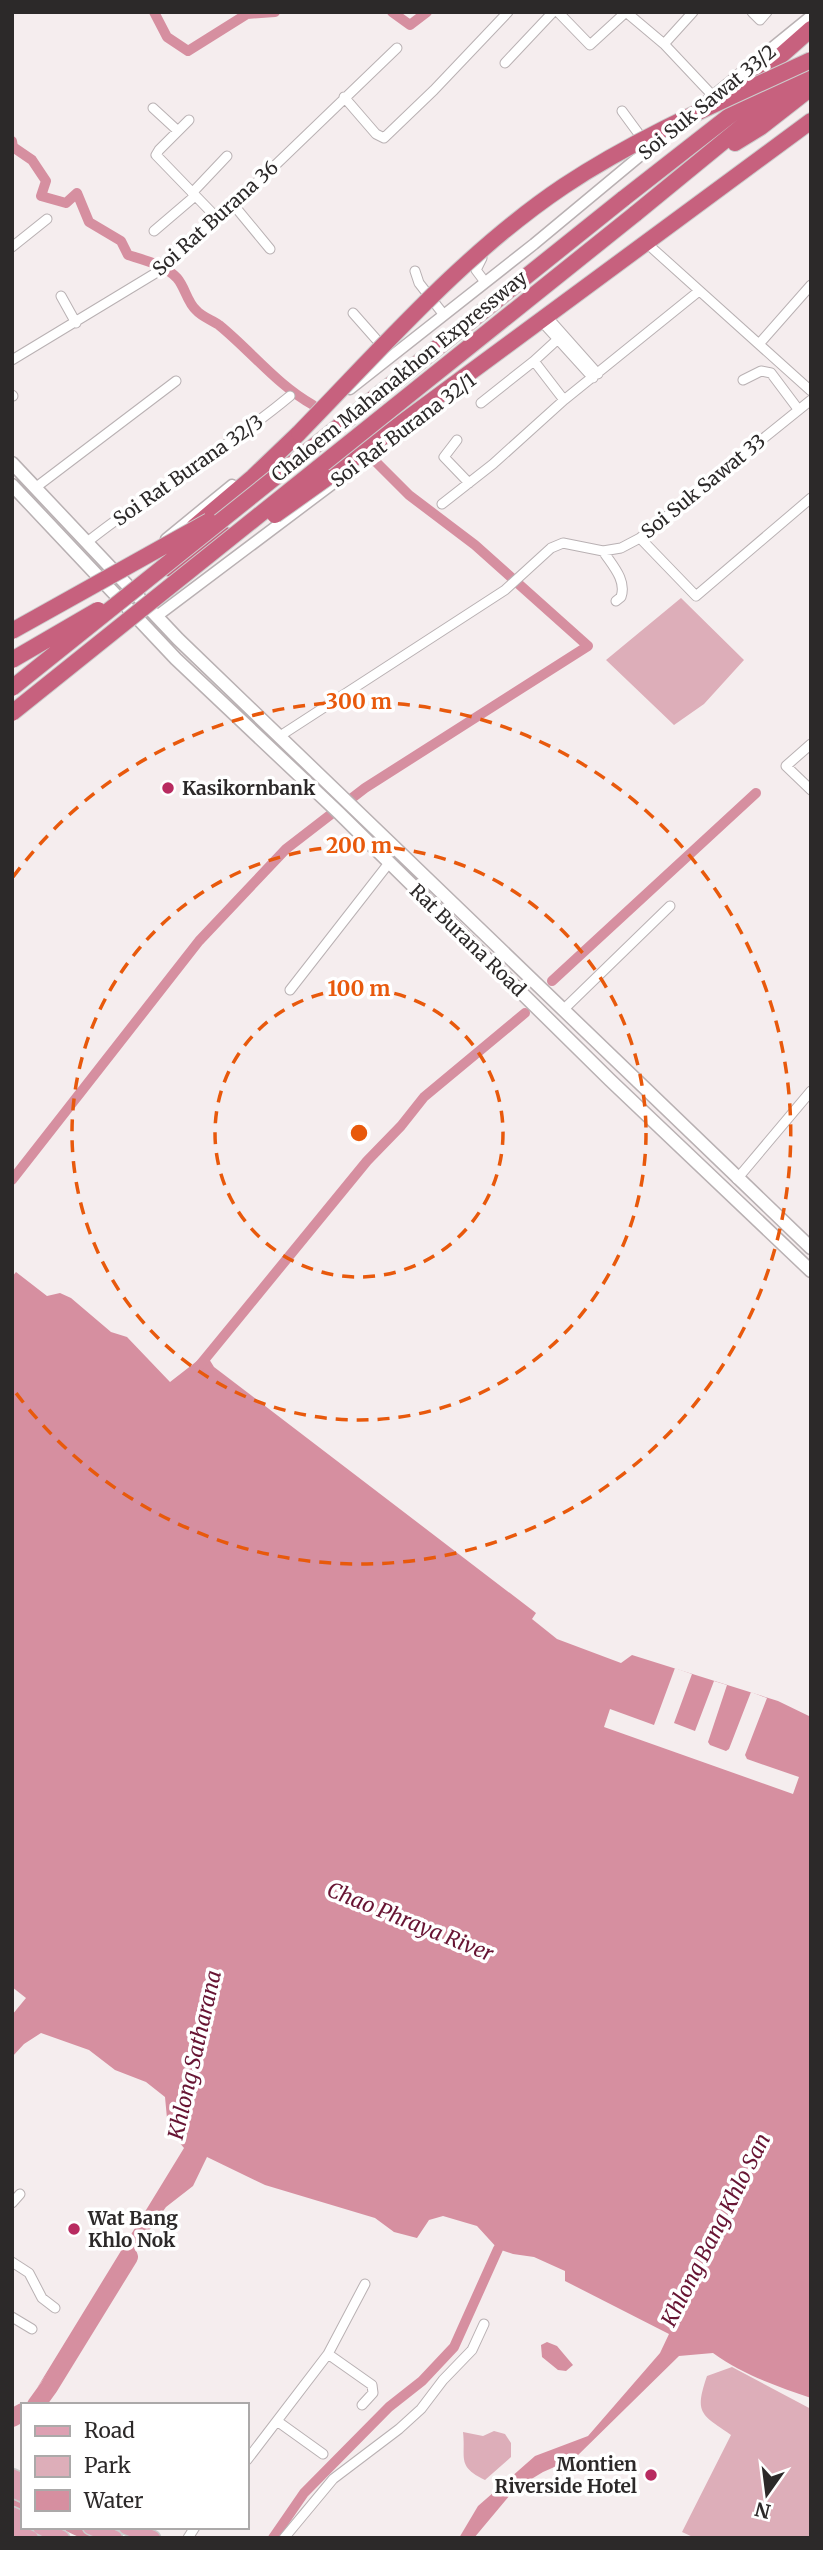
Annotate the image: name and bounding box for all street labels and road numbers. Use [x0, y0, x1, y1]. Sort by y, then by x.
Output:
street label: Soi Suk Sawat 33/2 [633, 39, 781, 165]
street label: Soi Rat Burana 36 [147, 155, 283, 281]
street label: Chaloem Mahanakhon Expressway [266, 265, 532, 487]
street label: Soi Rat Burana 32/1 [326, 367, 481, 492]
street label: Soi Rat Burana 32/3 [108, 409, 268, 531]
street label: Soi Suk Sawat 33 [636, 429, 770, 543]
street label: Rat Burana Road [405, 879, 531, 1001]

